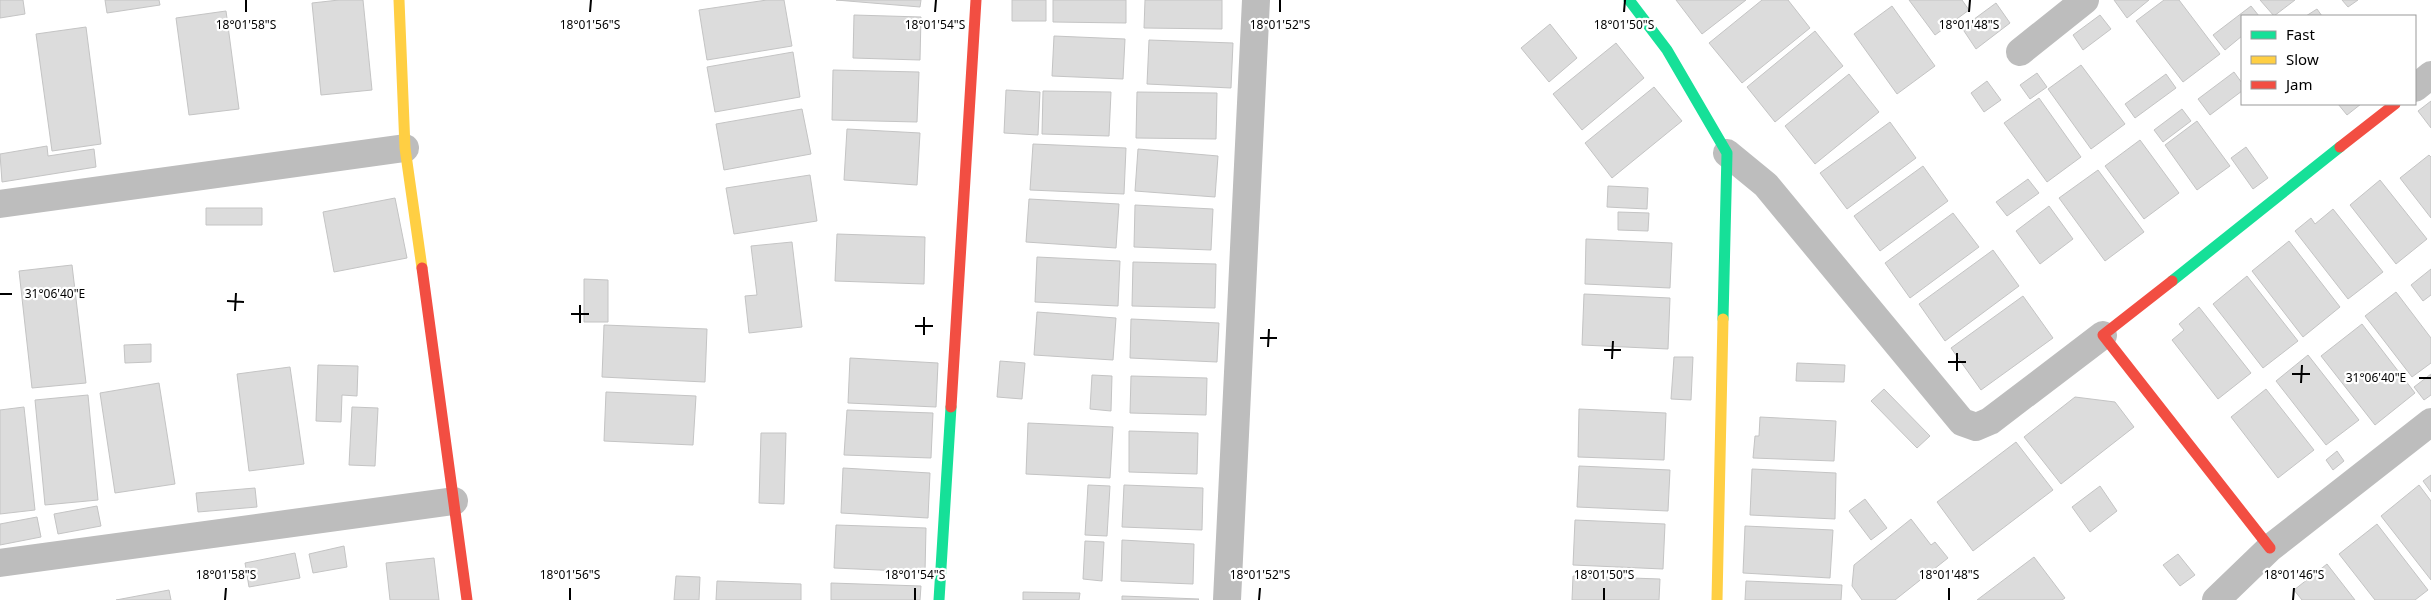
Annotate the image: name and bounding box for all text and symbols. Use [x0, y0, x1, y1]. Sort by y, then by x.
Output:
legend [2241, 15, 2416, 105]
text: 18°01'58"S [216, 16, 277, 33]
text: 18°01'56"S [560, 16, 621, 33]
text: 18°01'54"S [905, 16, 966, 33]
text: 18°01'52"S [1250, 16, 1311, 33]
text: 18°01'50"S [1594, 16, 1655, 33]
text: 18°01'48"S [1939, 16, 2000, 33]
text: Fast [2286, 24, 2315, 44]
text: Slow [2286, 49, 2319, 69]
text: Jam [2284, 74, 2313, 94]
text: 31°06'40"E [25, 285, 85, 302]
text: 31°06'40"E [2346, 369, 2406, 386]
text: 18°01'58"S [196, 566, 257, 583]
text: 18°01'56"S [540, 566, 601, 583]
text: 18°01'54"S [885, 566, 946, 583]
text: 18°01'52"S [1230, 566, 1291, 583]
text: 18°01'50"S [1574, 566, 1635, 583]
text: 18°01'48"S [1919, 566, 1980, 583]
text: 18°01'46"S [2264, 566, 2325, 583]

